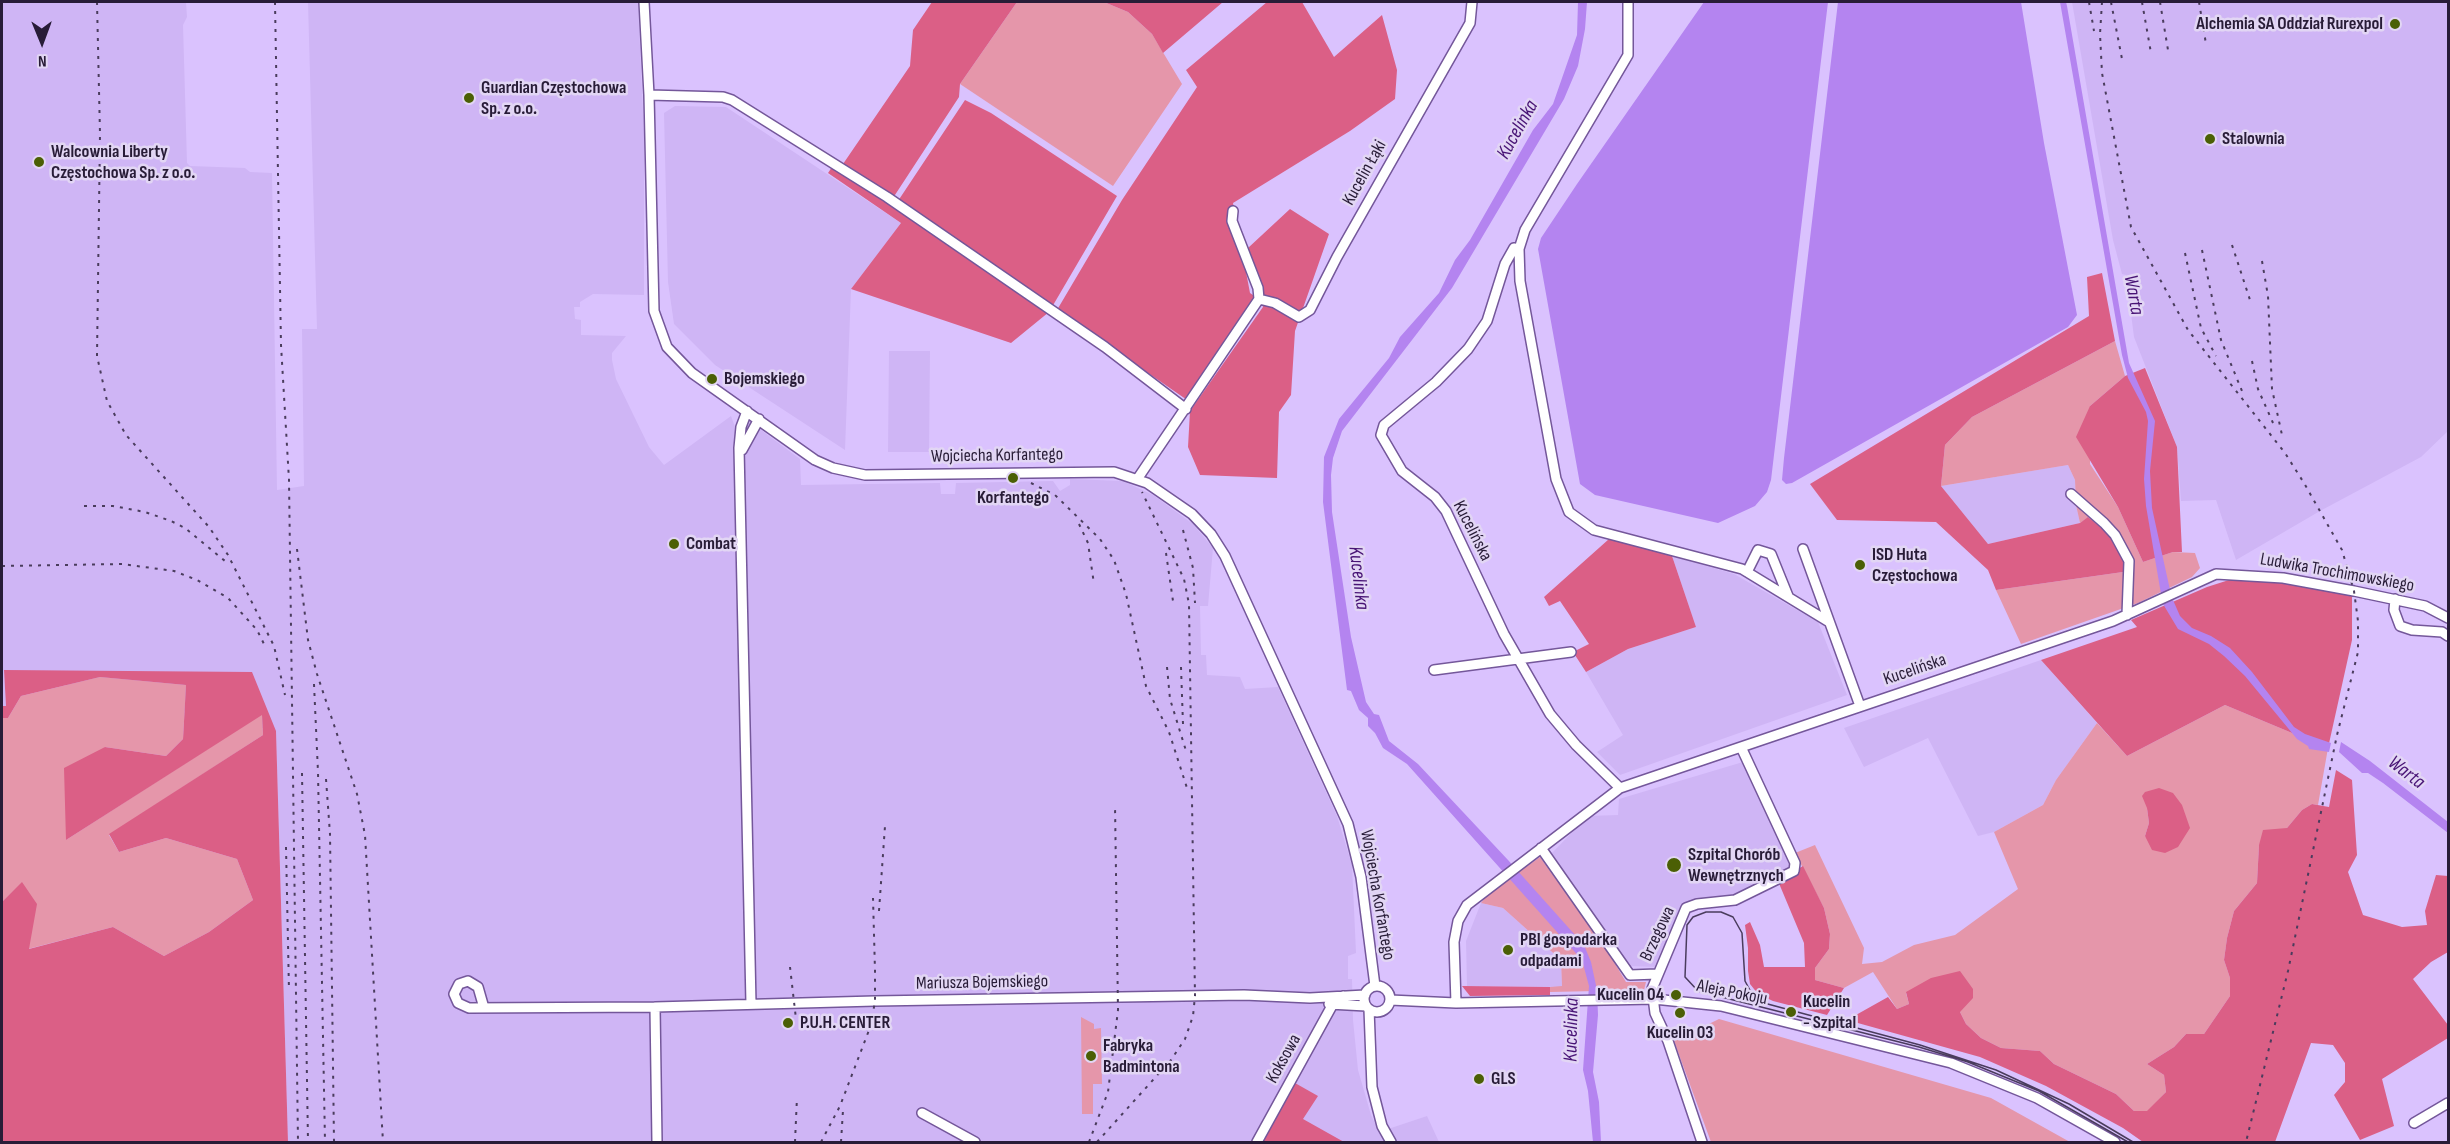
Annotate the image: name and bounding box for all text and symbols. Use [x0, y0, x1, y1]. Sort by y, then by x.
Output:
north arrow [12, 12, 72, 72]
place label: Alchemia SA Oddział Rurexpol [2196, 13, 2383, 35]
marker: Alchemia SA Oddział Rurexpol [2388, 17, 2402, 31]
text: N [38, 51, 47, 70]
place label: Guardian Częstochowa Sp. z o.o. [481, 77, 626, 119]
marker: Guardian Częstochowa Sp. z o.o. [462, 91, 476, 105]
water label: Kucelinka [1492, 96, 1544, 164]
place label: Stalownia [2222, 128, 2285, 150]
marker: Stalownia [2203, 132, 2217, 146]
street label: Kucelin Łąki [1338, 137, 1392, 209]
place label: Walcownia Liberty Częstochowa Sp. z o.o. [51, 141, 195, 184]
marker: Walcownia Liberty Częstochowa Sp. z o.o. [32, 155, 46, 169]
water label: Warta [2118, 273, 2148, 317]
place label: Bojemskiego [724, 368, 805, 390]
marker: Bojemskiego [705, 372, 719, 386]
street label: Wojciecha Korfantego [931, 444, 1063, 468]
marker: Korfantego [1006, 471, 1020, 485]
place label: Korfantego [977, 487, 1049, 509]
street label: Kucelińska [1448, 497, 1496, 565]
place label: Combat [686, 533, 736, 555]
marker: Combat [667, 537, 681, 551]
place label: ISD Huta Częstochowa [1872, 544, 1958, 586]
water label: Kucelinka [1342, 545, 1374, 611]
street label: Ludwika Trochimowskiego [2258, 549, 2416, 597]
marker: ISD Huta Częstochowa [1853, 558, 1867, 572]
street label: Kucelińska [1881, 649, 1949, 691]
water label: Warta [2383, 751, 2429, 795]
street label: Wojciecha Korfantego [1355, 828, 1399, 962]
place label: Szpital Chorób Wewnętrznych [1688, 844, 1784, 886]
marker: Szpital Chorób Wewnętrznych [1665, 856, 1683, 874]
street label: Brzegowa [1636, 903, 1680, 965]
place label: PBI gospodarka odpadami [1520, 929, 1617, 972]
marker: PBI gospodarka odpadami [1501, 943, 1515, 957]
street label: Mariusza Bojemskiego [916, 971, 1048, 995]
street label: Aleja Pokoju [1695, 976, 1769, 1010]
place label: Kucelin 04 [1597, 984, 1664, 1006]
marker: Kucelin 04 [1669, 988, 1683, 1002]
place label: Kucelin - Szpital [1803, 991, 1856, 1034]
water label: Kucelinka [1559, 998, 1585, 1062]
marker: Kucelin - Szpital [1784, 1005, 1798, 1019]
marker: Kucelin 03 [1673, 1006, 1687, 1020]
place label: P.U.H. CENTER [800, 1012, 890, 1034]
marker: P.U.H. CENTER [781, 1016, 795, 1030]
place label: Kucelin 03 [1647, 1022, 1713, 1044]
street label: Koksowa [1262, 1031, 1306, 1087]
place label: Fabryka Badmintona [1103, 1035, 1180, 1078]
marker: Fabryka Badmintona [1084, 1049, 1098, 1063]
place label: GLS [1491, 1068, 1516, 1090]
marker: GLS [1472, 1072, 1486, 1086]

